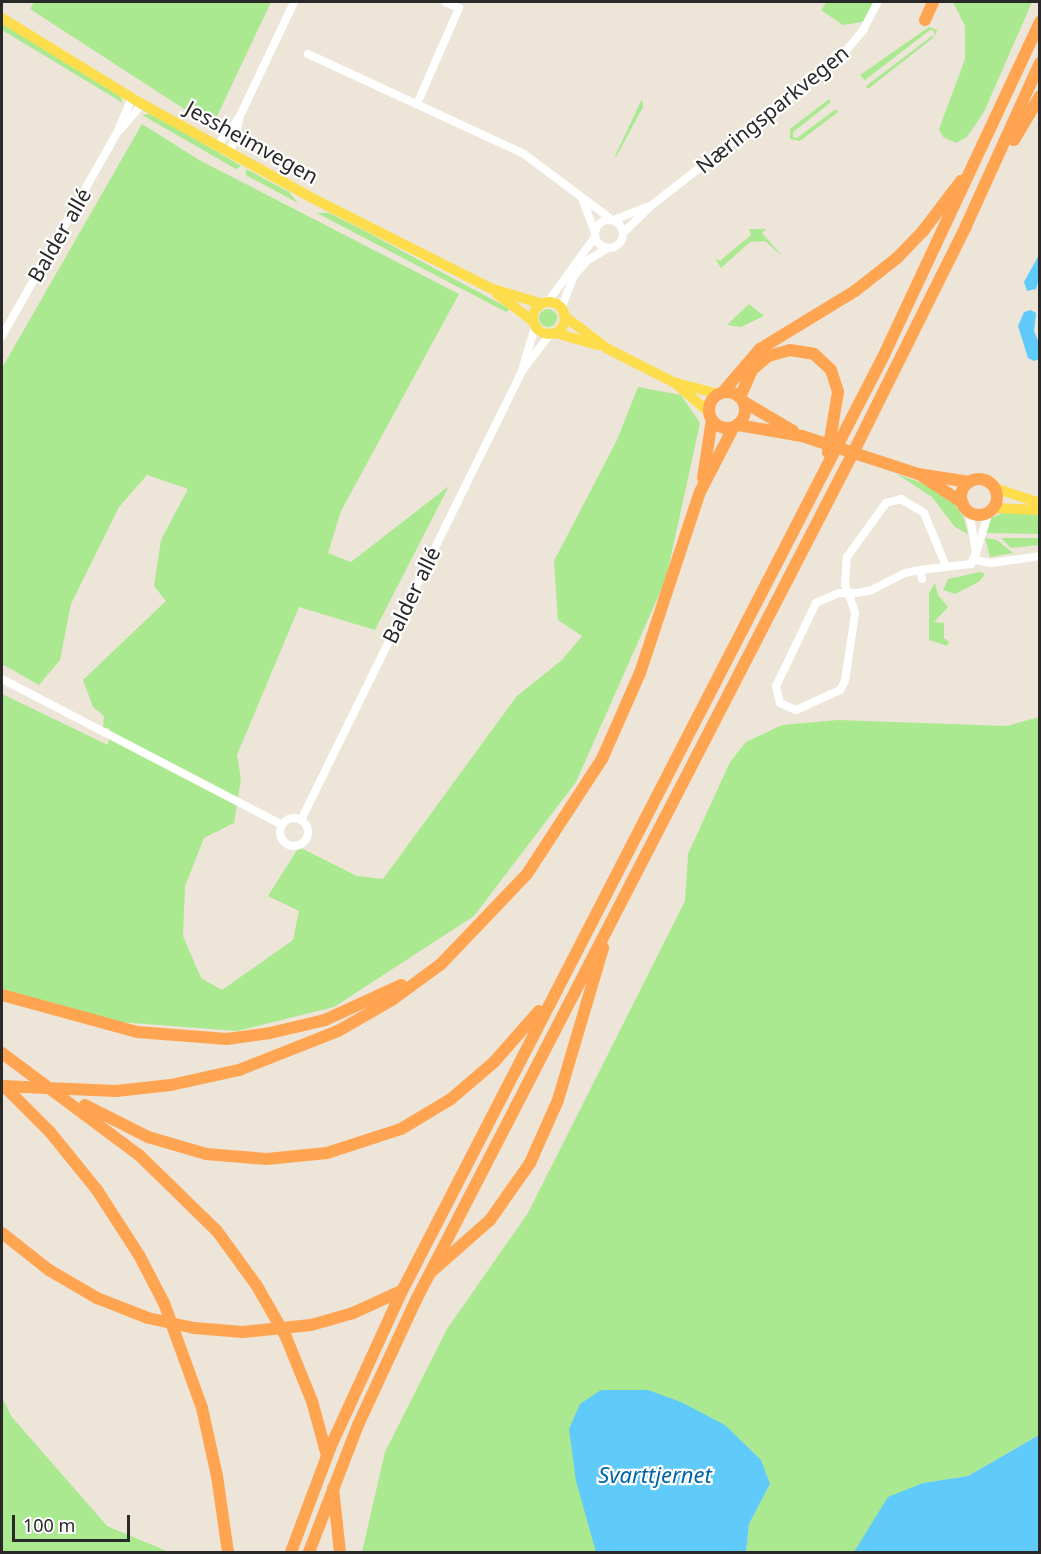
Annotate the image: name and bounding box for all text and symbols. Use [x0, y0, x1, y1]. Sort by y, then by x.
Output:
street label: Næringsparkvegen [691, 40, 853, 178]
street label: Jessheimvegen [181, 95, 323, 189]
street label: Balder allé [22, 184, 96, 286]
street label: Balder allé [377, 543, 445, 647]
water label: Svarttjernet [598, 1462, 712, 1488]
scale bar [15, 1503, 134, 1541]
text: 100 m [23, 1513, 75, 1537]

